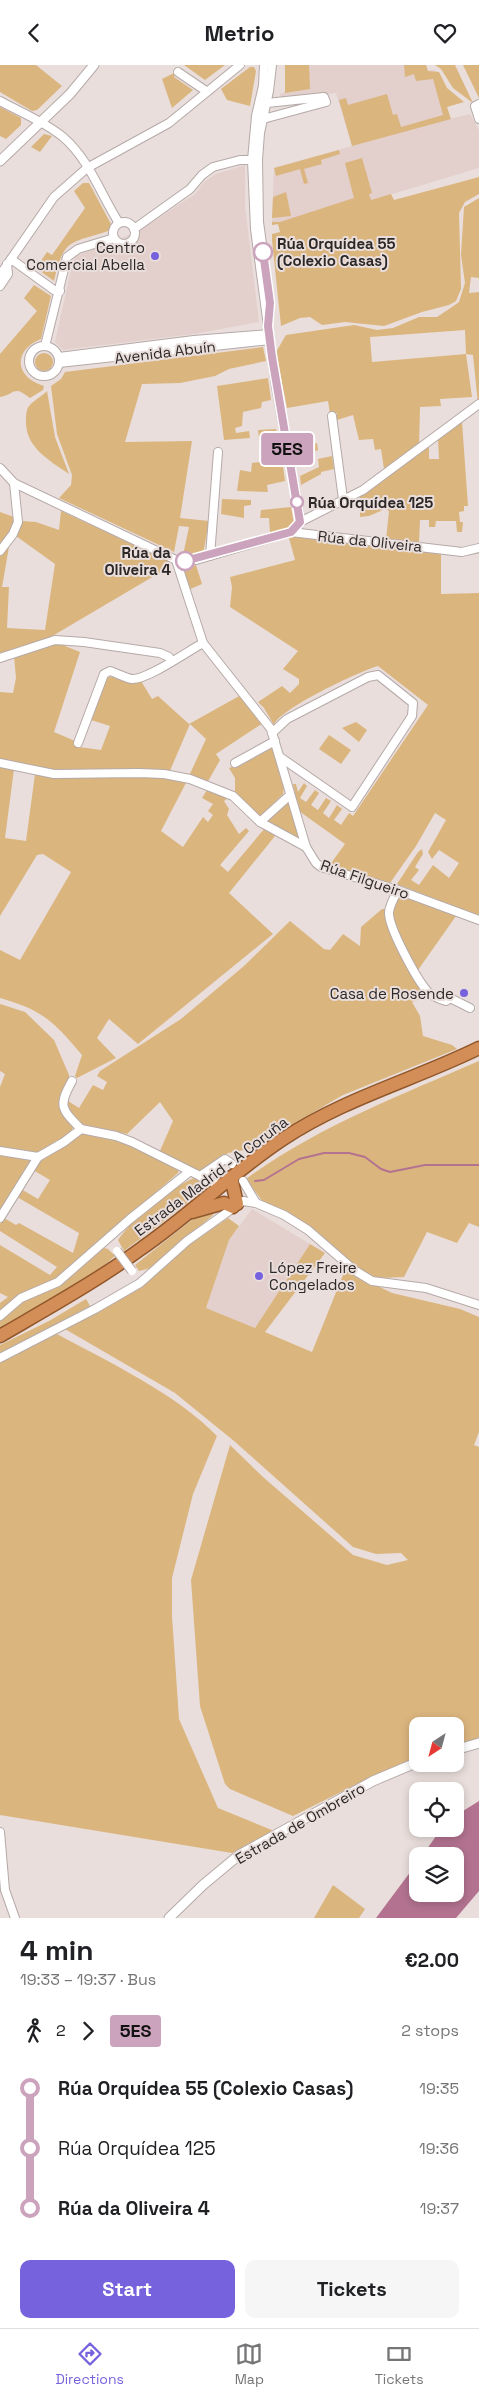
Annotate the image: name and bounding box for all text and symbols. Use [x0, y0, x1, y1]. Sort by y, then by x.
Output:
icon: back [20, 19, 48, 47]
text: Metrio [205, 19, 274, 47]
icon: heart [431, 19, 459, 47]
place label: Rúa Orquídea 55 (Colexio Casas) [277, 234, 396, 270]
place label: Centro Comercial Abella [26, 238, 145, 274]
marker: Rúa Orquídea 55 (Colexio Casas) [253, 242, 273, 262]
marker: Centro Comercial Abella [149, 250, 161, 262]
street label: Avenida Abuín [113, 336, 217, 368]
line badge: 5ES [258, 433, 316, 465]
text: 5ES [271, 437, 303, 460]
place label: Rúa Orquídea 125 [308, 493, 433, 512]
marker: Rúa Orquídea 125 [290, 495, 304, 509]
street label: Rúa da Oliveira [317, 526, 424, 556]
place label: Rúa da Oliveira 4 [104, 543, 171, 579]
marker: Rúa da Oliveira 4 [175, 551, 195, 571]
street label: Rúa Filgueiro [318, 855, 412, 903]
place label: Casa de Rosende [330, 984, 454, 1003]
marker: Casa de Rosende [458, 987, 470, 999]
street label: Estrada Madrid - A Coruña [131, 1112, 292, 1240]
place label: López Freire Congelados [269, 1258, 357, 1294]
marker: López Freire Congelados [253, 1270, 265, 1282]
north arrow [409, 1717, 464, 1773]
map controls [409, 1717, 464, 1902]
street label: Estrada de Ombreiro [232, 1778, 368, 1868]
button: locate [409, 1782, 464, 1837]
button: layers [409, 1847, 464, 1902]
text: 4 min [20, 1932, 94, 1968]
text: €2.00 [405, 1948, 459, 1973]
text: 19:33 – 19:37 · Bus [20, 1969, 156, 1990]
icon: walk [20, 2017, 48, 2045]
icon: forward [74, 2017, 102, 2045]
text: 5ES [120, 2019, 151, 2042]
text: 2 [56, 2020, 66, 2041]
text: 2 stops [401, 2020, 459, 2041]
text: Rúa Orquídea 55 (Colexio Casas) [58, 2076, 353, 2101]
text: 19:35 [419, 2078, 459, 2099]
text: Rúa Orquídea 125 [58, 2136, 216, 2161]
text: 19:36 [419, 2138, 459, 2159]
text: Rúa da Oliveira 4 [58, 2196, 210, 2221]
text: 19:37 [420, 2198, 459, 2219]
button: Start [20, 2260, 235, 2318]
button: Tickets [245, 2260, 459, 2318]
tab: Directions [55, 2340, 124, 2388]
tab: Map [235, 2340, 264, 2388]
tab: Tickets [375, 2340, 424, 2388]

